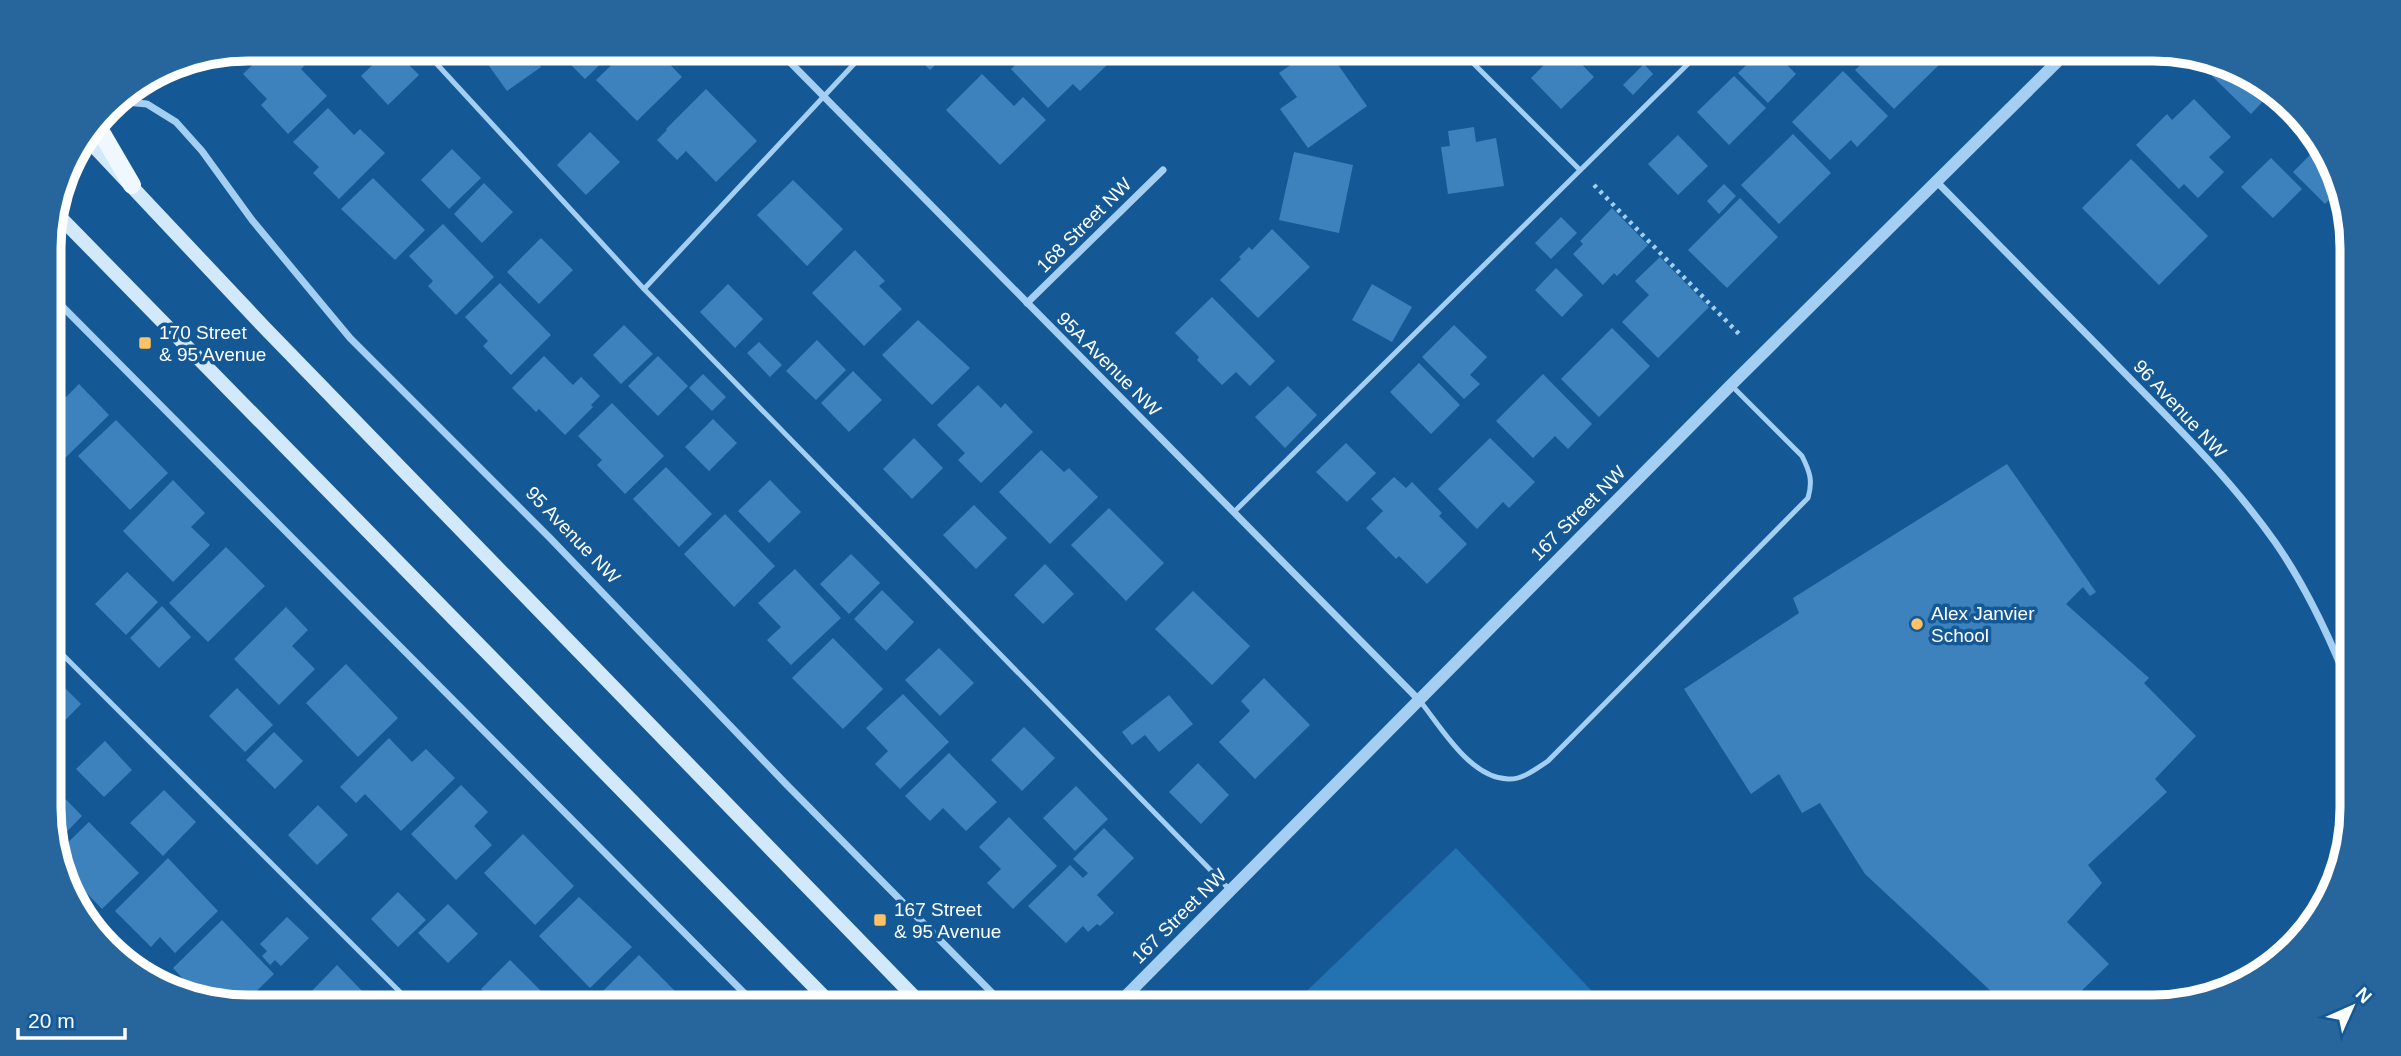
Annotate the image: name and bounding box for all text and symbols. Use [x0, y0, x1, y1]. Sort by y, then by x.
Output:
street label: 168 Street NW [1033, 173, 1136, 276]
street label: 95A Avenue NW [1053, 308, 1165, 420]
place label: 170 Street & 95 Avenue [159, 322, 266, 365]
marker: 170 Street & 95 Avenue [137, 335, 153, 351]
street label: 96 Avenue NW [2129, 356, 2231, 462]
street label: 167 Street NW [1527, 461, 1630, 564]
street label: 95 Avenue NW [522, 482, 624, 588]
place label: Alex Janvier School [1931, 603, 2035, 646]
marker: Alex Janvier School [1909, 616, 1925, 632]
street label: 167 Street NW [1128, 864, 1231, 967]
place label: 167 Street & 95 Avenue [894, 899, 1001, 942]
marker: 167 Street & 95 Avenue [872, 912, 888, 928]
north arrow [2317, 972, 2387, 1042]
text: N [2351, 983, 2376, 1008]
scale bar [18, 996, 124, 1040]
text: 20 m [28, 1009, 75, 1032]

